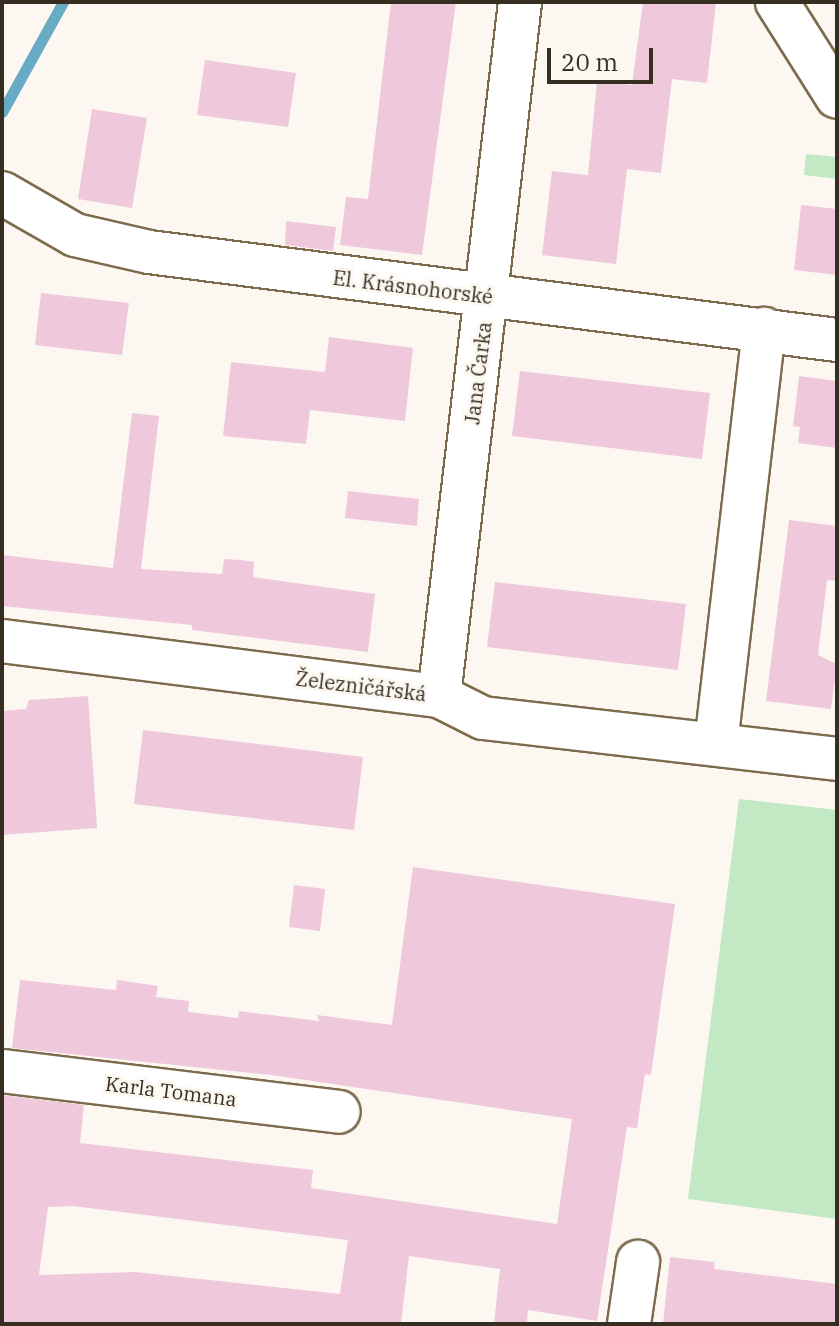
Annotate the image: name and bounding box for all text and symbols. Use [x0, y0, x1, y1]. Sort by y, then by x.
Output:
scale bar [551, 32, 657, 82]
text: 20 m [561, 46, 618, 78]
street label: El. Krásnohorské [332, 265, 494, 309]
street label: Jana Čarka [460, 320, 496, 426]
street label: Železničářská [294, 666, 428, 706]
street label: Karla Tomana [104, 1071, 238, 1111]

